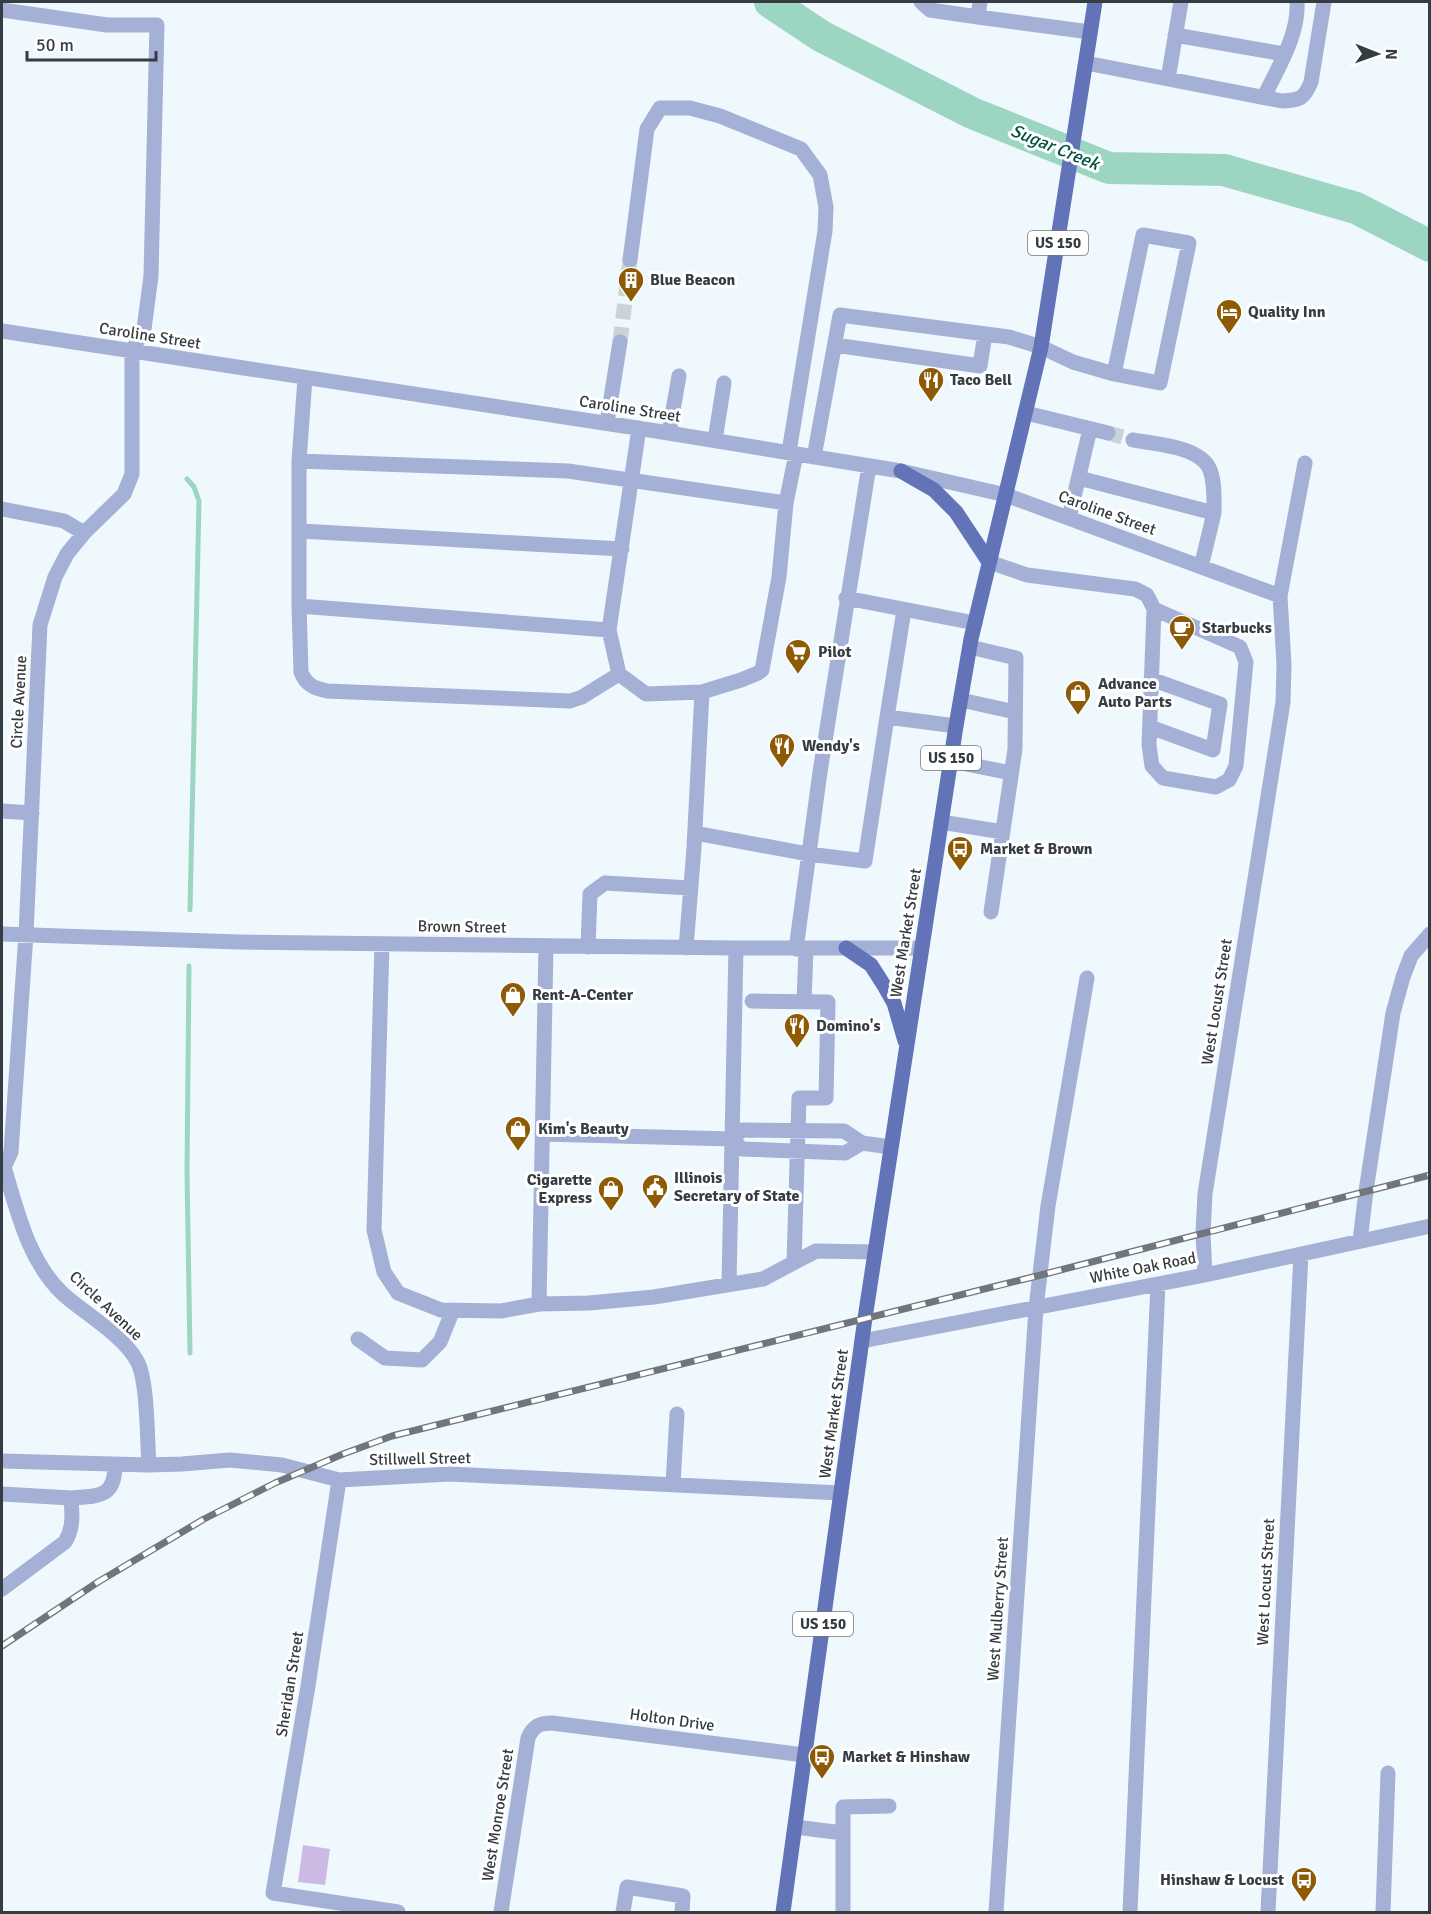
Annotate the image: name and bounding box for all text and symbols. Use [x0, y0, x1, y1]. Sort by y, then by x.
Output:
scale bar [27, 24, 156, 62]
north arrow [1347, 24, 1407, 84]
text: 50 m [36, 34, 74, 56]
text: N [1381, 49, 1401, 60]
water label: Sugar Creek [1008, 119, 1104, 175]
road number: US 150 [1028, 231, 1088, 255]
building icon: Blue Beacon [616, 265, 646, 303]
place label: Blue Beacon [650, 270, 736, 290]
hotel icon: Quality Inn [1214, 297, 1244, 335]
place label: Quality Inn [1248, 302, 1326, 322]
street label: Caroline Street [98, 318, 203, 354]
restaurant icon: Taco Bell [916, 365, 946, 403]
place label: Taco Bell [950, 370, 1012, 390]
street label: Caroline Street [578, 391, 683, 427]
street label: Caroline Street [1055, 486, 1159, 540]
cafe icon: Starbucks [1167, 613, 1197, 651]
place label: Starbucks [1202, 618, 1272, 638]
supermarket icon: Pilot [783, 637, 813, 675]
place label: Pilot [818, 642, 851, 662]
street label: Circle Avenue [7, 655, 31, 749]
place label: Advance Auto Parts [1098, 674, 1172, 712]
shop icon: Advance Auto Parts [1063, 678, 1093, 716]
restaurant icon: Wendy's [767, 731, 797, 769]
place label: Wendy's [802, 736, 860, 756]
road number: US 150 [921, 746, 981, 770]
bus stop icon: Market & Brown [945, 834, 975, 872]
place label: Market & Brown [980, 839, 1093, 859]
street label: West Market Street [886, 867, 926, 999]
street label: Brown Street [417, 916, 507, 938]
street label: West Locust Street [1197, 937, 1237, 1067]
shop icon: Rent-A-Center [498, 980, 528, 1018]
place label: Rent-A-Center [532, 985, 634, 1005]
restaurant icon: Domino's [782, 1011, 812, 1049]
place label: Domino's [816, 1016, 881, 1036]
shop icon: Kim's Beauty [503, 1114, 533, 1152]
place label: Kim's Beauty [538, 1119, 629, 1139]
place label: Illinois Secretary of State [674, 1168, 800, 1206]
place label: Cigarette Express [527, 1170, 592, 1208]
public building icon: Illinois Secretary of State [640, 1172, 670, 1210]
shop icon: Cigarette Express [596, 1174, 626, 1212]
street label: White Oak Road [1088, 1248, 1198, 1288]
street label: Circle Avenue [65, 1267, 147, 1345]
street label: West Market Street [815, 1348, 853, 1480]
street label: Stillwell Street [369, 1448, 471, 1470]
street label: West Locust Street [1253, 1517, 1279, 1646]
street label: West Mulberry Street [983, 1536, 1013, 1682]
road number: US 150 [793, 1612, 853, 1636]
street label: Sheridan Street [272, 1629, 308, 1738]
street label: Holton Drive [628, 1704, 716, 1736]
bus stop icon: Market & Hinshaw [807, 1742, 837, 1780]
street label: West Monroe Street [478, 1747, 518, 1883]
place label: Market & Hinshaw [842, 1747, 971, 1767]
bus stop icon: Hinshaw & Locust [1289, 1865, 1319, 1903]
place label: Hinshaw & Locust [1160, 1870, 1284, 1890]

